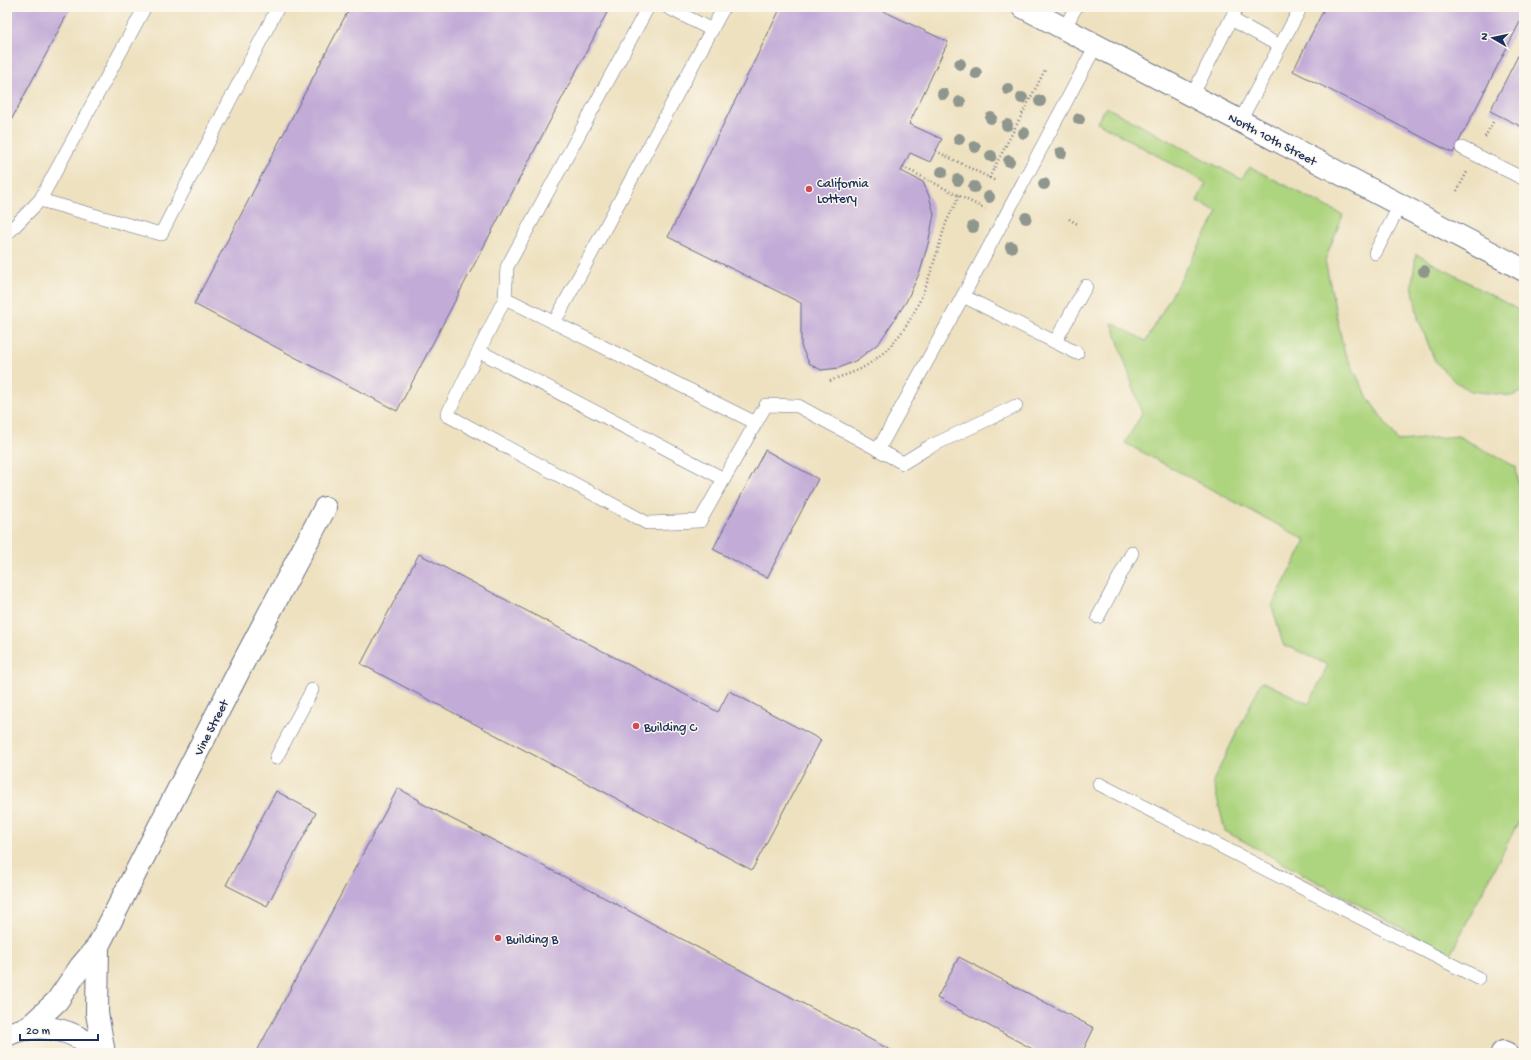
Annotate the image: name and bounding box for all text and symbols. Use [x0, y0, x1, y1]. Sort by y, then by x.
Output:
north arrow [1473, 18, 1513, 58]
text: N [1479, 32, 1492, 41]
street label: North 10th Street [1225, 111, 1320, 171]
place label: California Lottery [817, 177, 869, 207]
marker: California Lottery [804, 184, 814, 194]
street label: Vine Street [191, 696, 233, 759]
marker: Building C [631, 721, 641, 731]
place label: Building C [643, 721, 698, 736]
marker: Building B [493, 933, 503, 943]
place label: Building B [505, 933, 559, 948]
scale bar [20, 1016, 98, 1042]
text: 20 m [26, 1025, 51, 1039]

